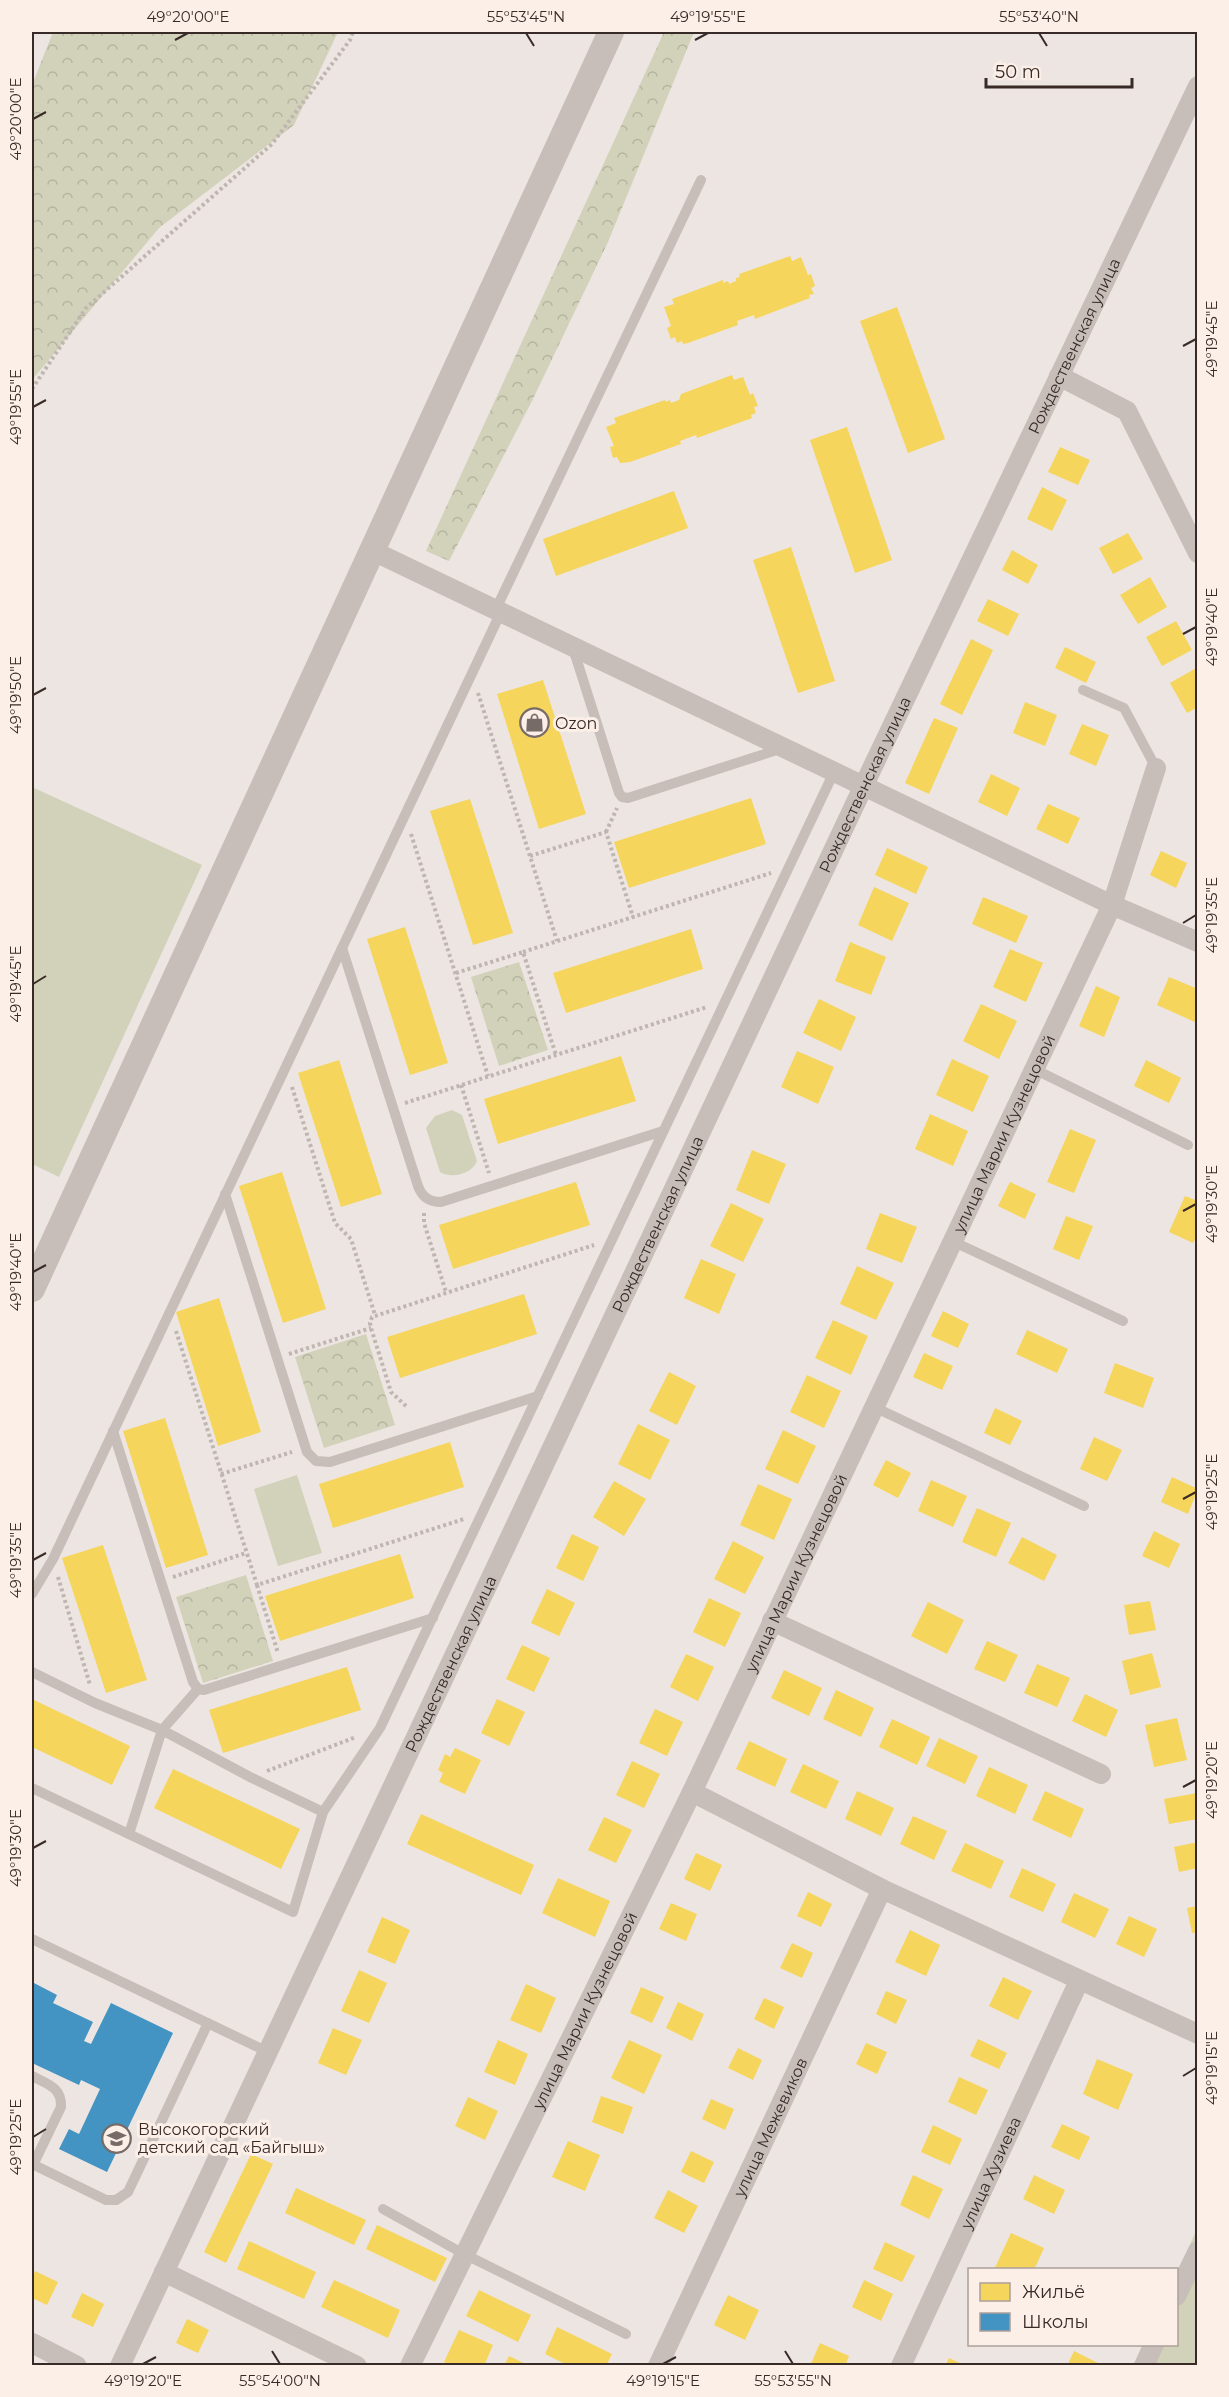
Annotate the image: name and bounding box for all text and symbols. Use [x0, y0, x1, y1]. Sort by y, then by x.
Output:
text: 49°20'00"E [147, 7, 230, 26]
text: 55°53'45"N [487, 7, 565, 26]
text: 49°19'55"E [670, 7, 746, 26]
text: 55°53'40"N [999, 7, 1079, 26]
scale bar [986, 51, 1132, 89]
text: 50 m [995, 61, 1041, 83]
text: 49°20'00"E [6, 78, 25, 161]
street label: Рождественская улица [1024, 255, 1124, 437]
text: 49°19'45"E [1202, 301, 1221, 378]
text: 49°19'55"E [6, 369, 25, 445]
text: 49°19'40"E [1202, 588, 1221, 666]
text: 49°19'50"E [6, 656, 25, 734]
street label: Рождественская улица [815, 693, 914, 876]
shop icon: Ozon [518, 707, 550, 739]
place label: Ozon [555, 714, 597, 733]
text: 49°19'35"E [1202, 877, 1221, 953]
text: 49°19'45"E [6, 946, 25, 1023]
street label: улица Марии Кузнецовой [948, 1031, 1059, 1237]
street label: Рождественская улица [608, 1133, 707, 1315]
text: 49°19'30"E [1202, 1165, 1221, 1243]
text: 49°19'40"E [6, 1233, 25, 1311]
text: 49°19'25"E [1202, 1454, 1221, 1530]
street label: улица Марии Кузнецовой [740, 1471, 851, 1676]
text: 49°19'35"E [6, 1522, 25, 1598]
street label: Рождественская улица [401, 1573, 500, 1755]
text: 49°19'20"E [1202, 1741, 1221, 1819]
text: 49°19'30"E [6, 1809, 25, 1887]
street label: улица Марии Кузнецовой [528, 1909, 641, 2113]
text: 49°19'15"E [1202, 2031, 1221, 2105]
street label: улица Межевиков [729, 2054, 811, 2201]
text: 49°19'25"E [6, 2099, 25, 2175]
street label: улица Хузиева [956, 2113, 1025, 2233]
place label: Высокогорский детский сад «Байгыш» [138, 2120, 325, 2157]
school or university icon: Высокогорский детский сад «Байгыш» [101, 2122, 133, 2154]
legend [968, 2268, 1178, 2346]
text: Жильё [1022, 2281, 1085, 2303]
text: Школы [1022, 2311, 1089, 2333]
text: 49°19'20"E [104, 2371, 182, 2390]
text: 55°54'00"N [239, 2371, 321, 2390]
text: 49°19'15"E [626, 2371, 700, 2390]
text: 55°53'55"N [754, 2371, 832, 2390]

